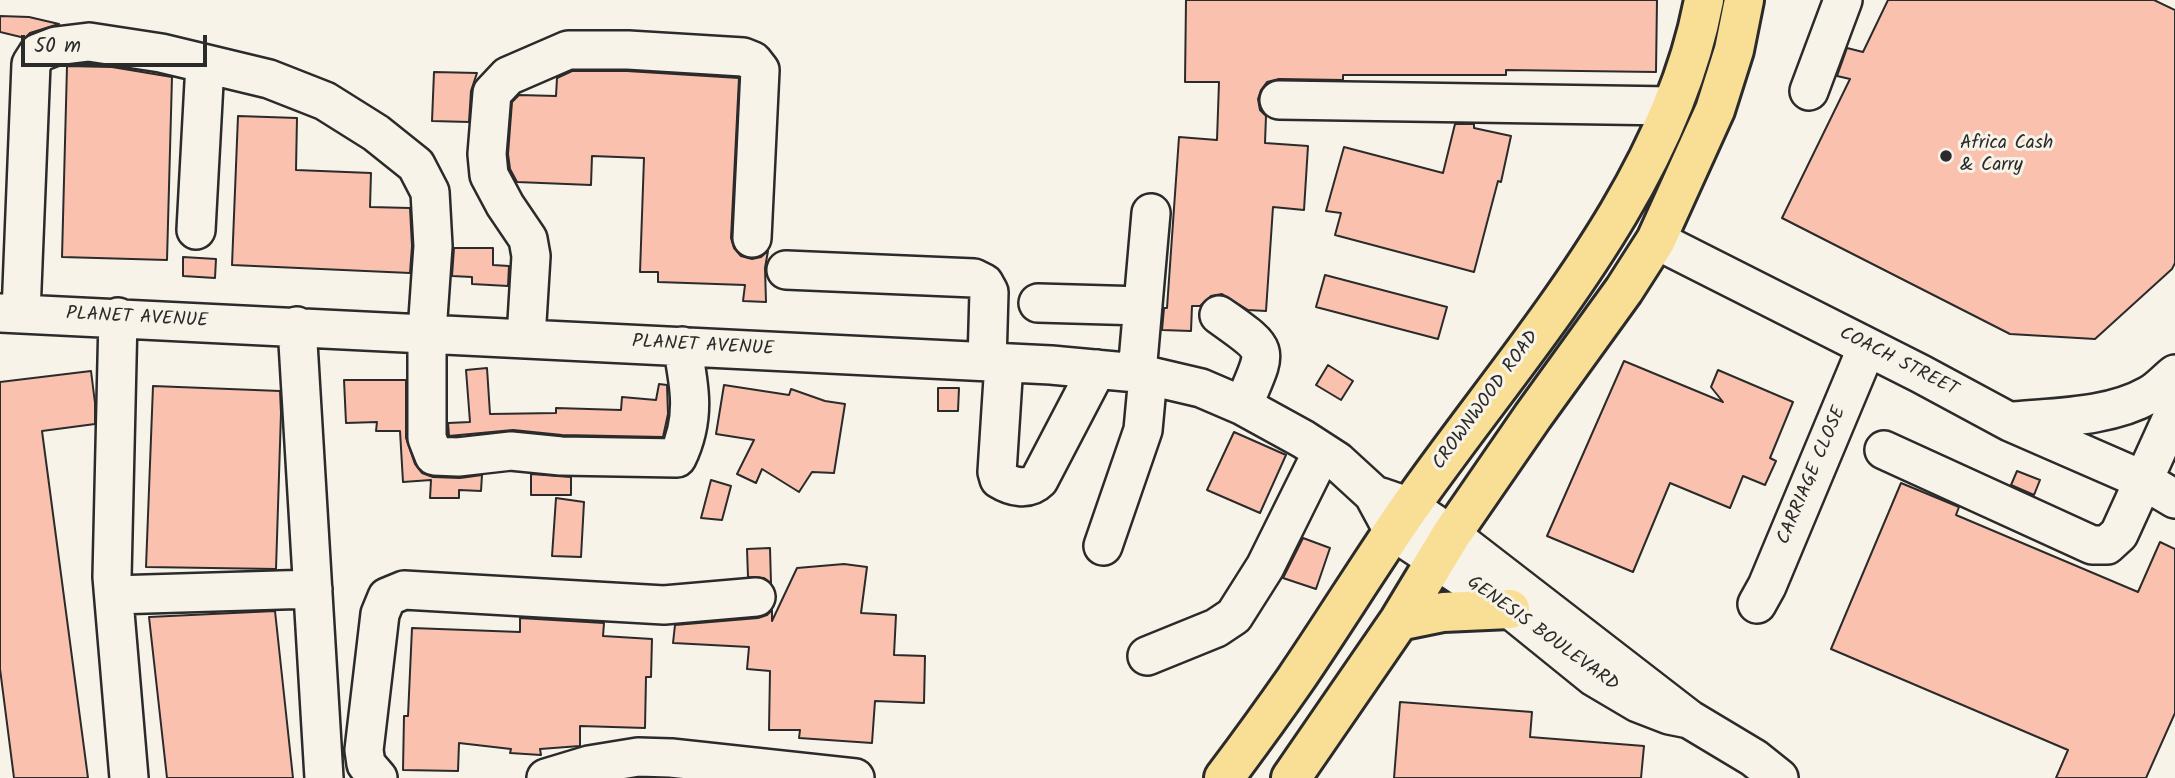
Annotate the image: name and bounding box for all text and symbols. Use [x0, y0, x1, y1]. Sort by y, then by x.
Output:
scale bar [24, 21, 210, 65]
text: 50 m [34, 30, 81, 63]
place label: Africa Cash & Carry [1960, 134, 2053, 178]
marker: Africa Cash & Carry [1938, 148, 1954, 164]
street label: PLANET AVENUE [65, 304, 209, 334]
street label: COACH STREET [1835, 323, 1961, 403]
street label: CROWNWOOD ROAD [1429, 327, 1545, 475]
street label: PLANET AVENUE [631, 332, 775, 362]
street label: CARRIAGE CLOSE [1774, 404, 1852, 548]
street label: GENESIS BOULEVARD [1462, 572, 1622, 698]

